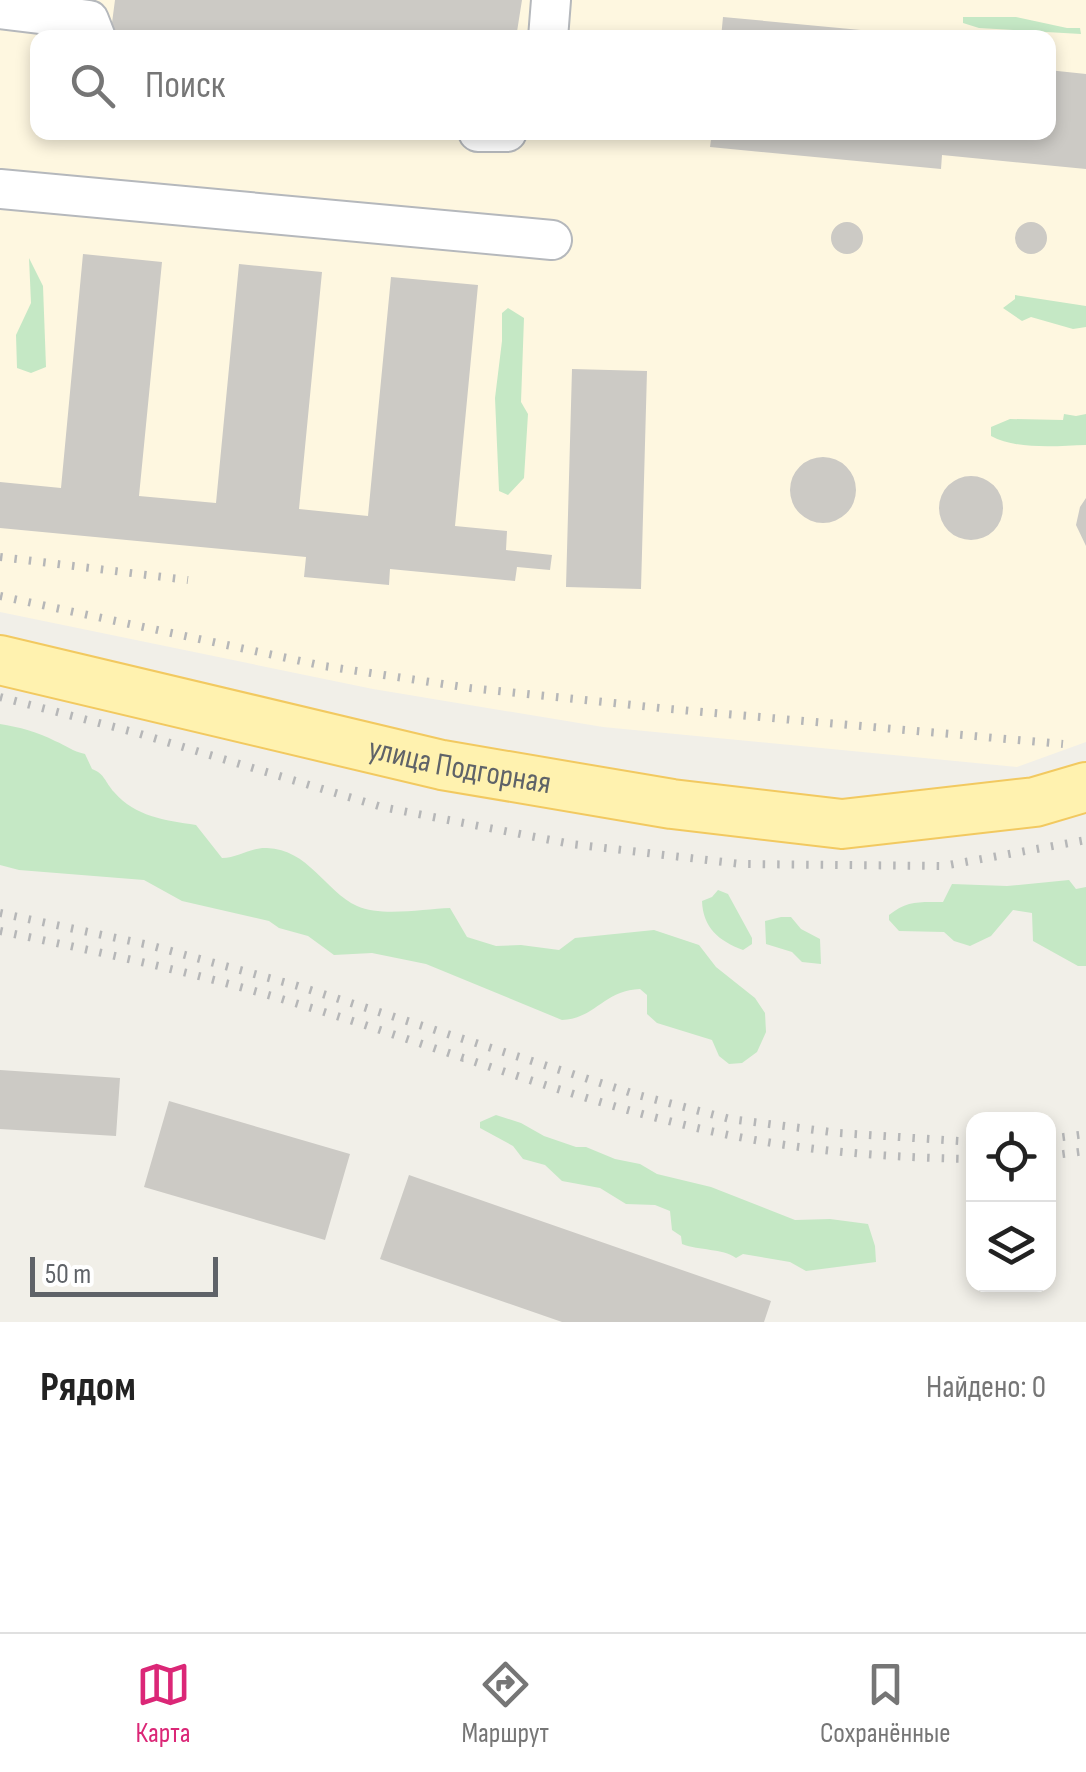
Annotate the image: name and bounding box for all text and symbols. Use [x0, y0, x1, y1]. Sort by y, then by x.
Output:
search box [30, 30, 1056, 140]
icon: search [65, 58, 120, 113]
text: Поиск [145, 63, 225, 108]
street label: улица Подгорная [365, 729, 554, 803]
map controls [966, 1112, 1056, 1292]
button: locate [966, 1112, 1056, 1202]
button: layers [966, 1202, 1056, 1292]
scale bar [30, 1252, 218, 1296]
text: 50 m [45, 1258, 91, 1291]
text: Рядом [40, 1362, 136, 1413]
text: Найдено: 0 [926, 1368, 1046, 1407]
tab: Карта [135, 1657, 191, 1750]
tab: Маршрут [461, 1657, 549, 1750]
tab: Сохранённые [820, 1657, 951, 1750]

